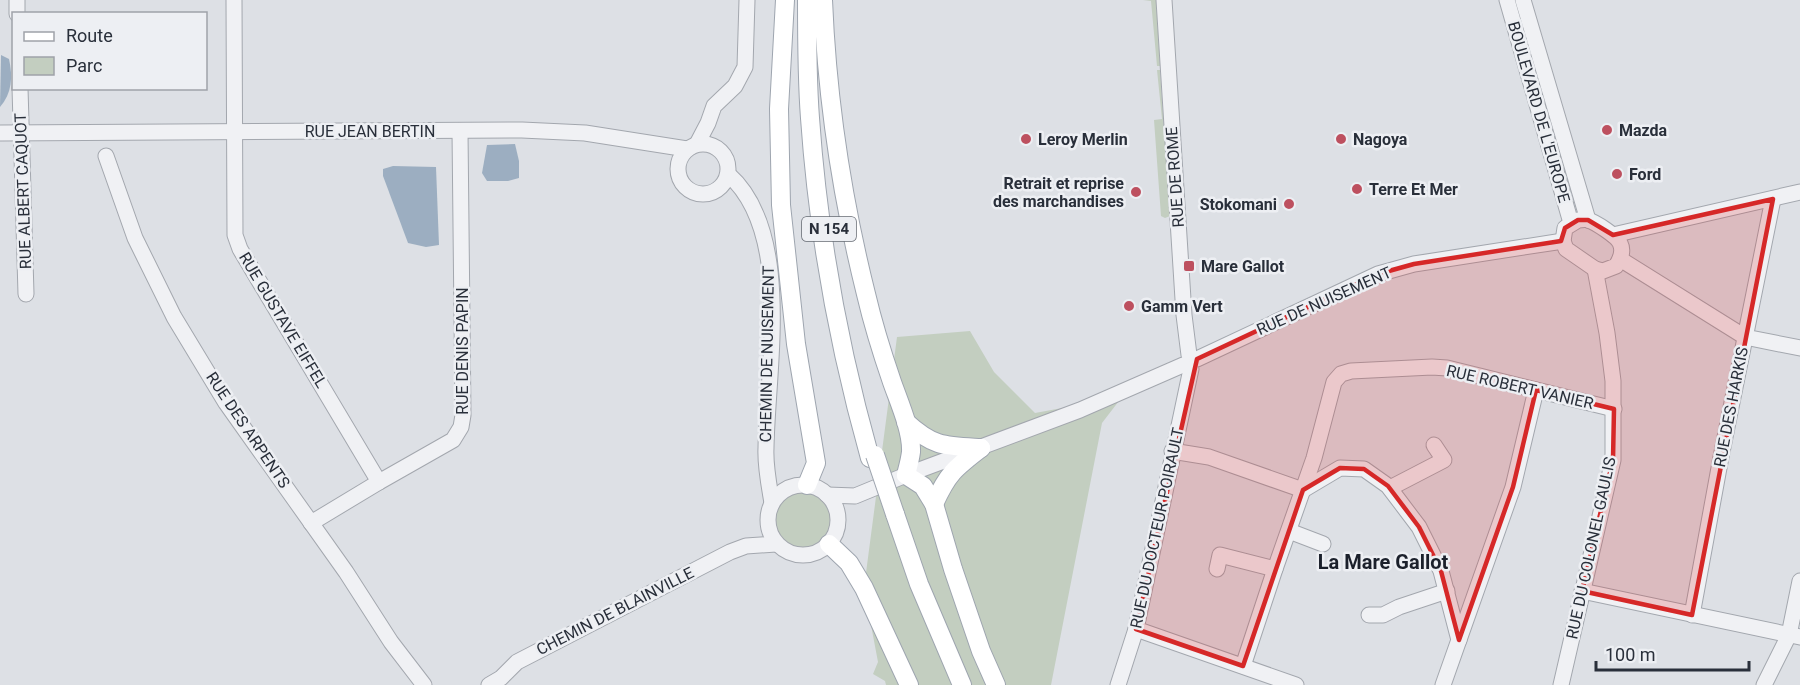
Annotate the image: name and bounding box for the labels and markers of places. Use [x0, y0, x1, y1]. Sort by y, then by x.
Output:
place label: Mazda [1619, 121, 1668, 140]
marker: Mazda [1600, 123, 1614, 137]
place label: Leroy Merlin [1038, 130, 1128, 149]
place label: Nagoya [1353, 130, 1408, 149]
marker: Leroy Merlin [1019, 132, 1033, 146]
marker: Nagoya [1334, 132, 1348, 146]
place label: Ford [1629, 165, 1661, 184]
marker: Ford [1610, 167, 1624, 181]
place label: Retrait et reprise des marchandises [993, 174, 1124, 211]
place label: Terre Et Mer [1369, 180, 1458, 199]
marker: Terre Et Mer [1350, 182, 1364, 196]
marker: Retrait et reprise des marchandises [1129, 185, 1143, 199]
place label: Stokomani [1200, 195, 1277, 214]
marker: Stokomani [1282, 197, 1296, 211]
place label: Mare Gallot [1201, 257, 1285, 276]
marker: Mare Gallot [1182, 259, 1196, 273]
place label: Gamm Vert [1141, 297, 1223, 316]
marker: Gamm Vert [1122, 299, 1136, 313]

